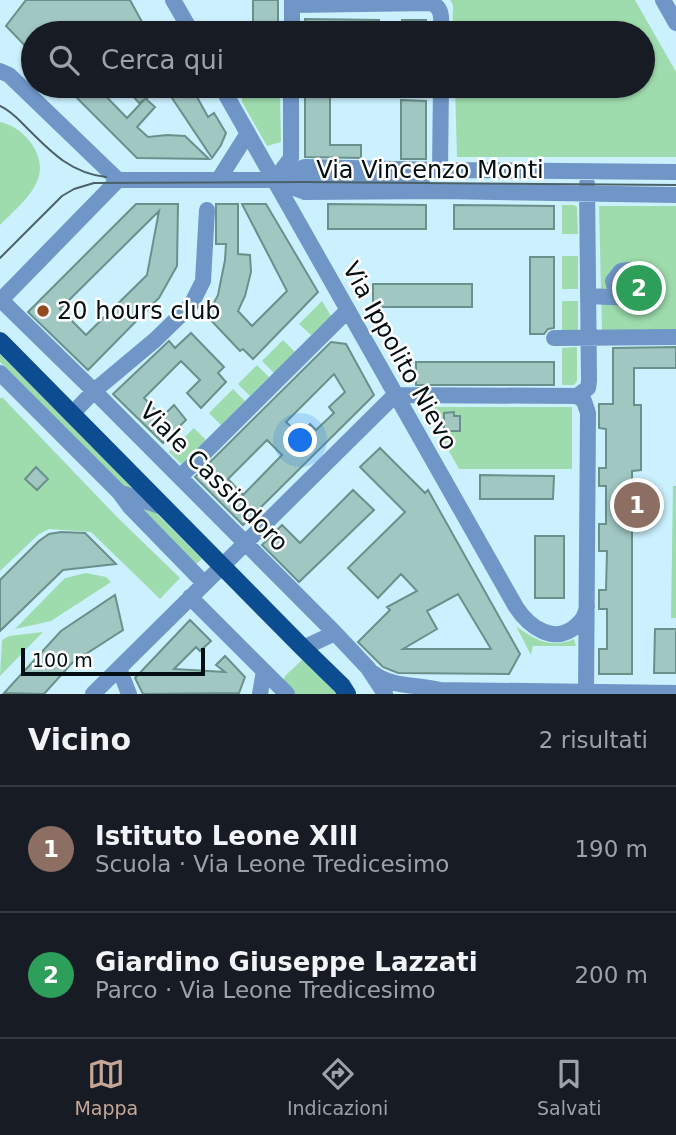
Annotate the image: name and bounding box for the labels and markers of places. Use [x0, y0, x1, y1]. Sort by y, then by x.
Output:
pin: 2 [616, 262, 662, 314]
place label: 20 hours club [57, 297, 221, 325]
marker: 20 hours club [35, 303, 51, 319]
pin: 1 [614, 479, 660, 531]

